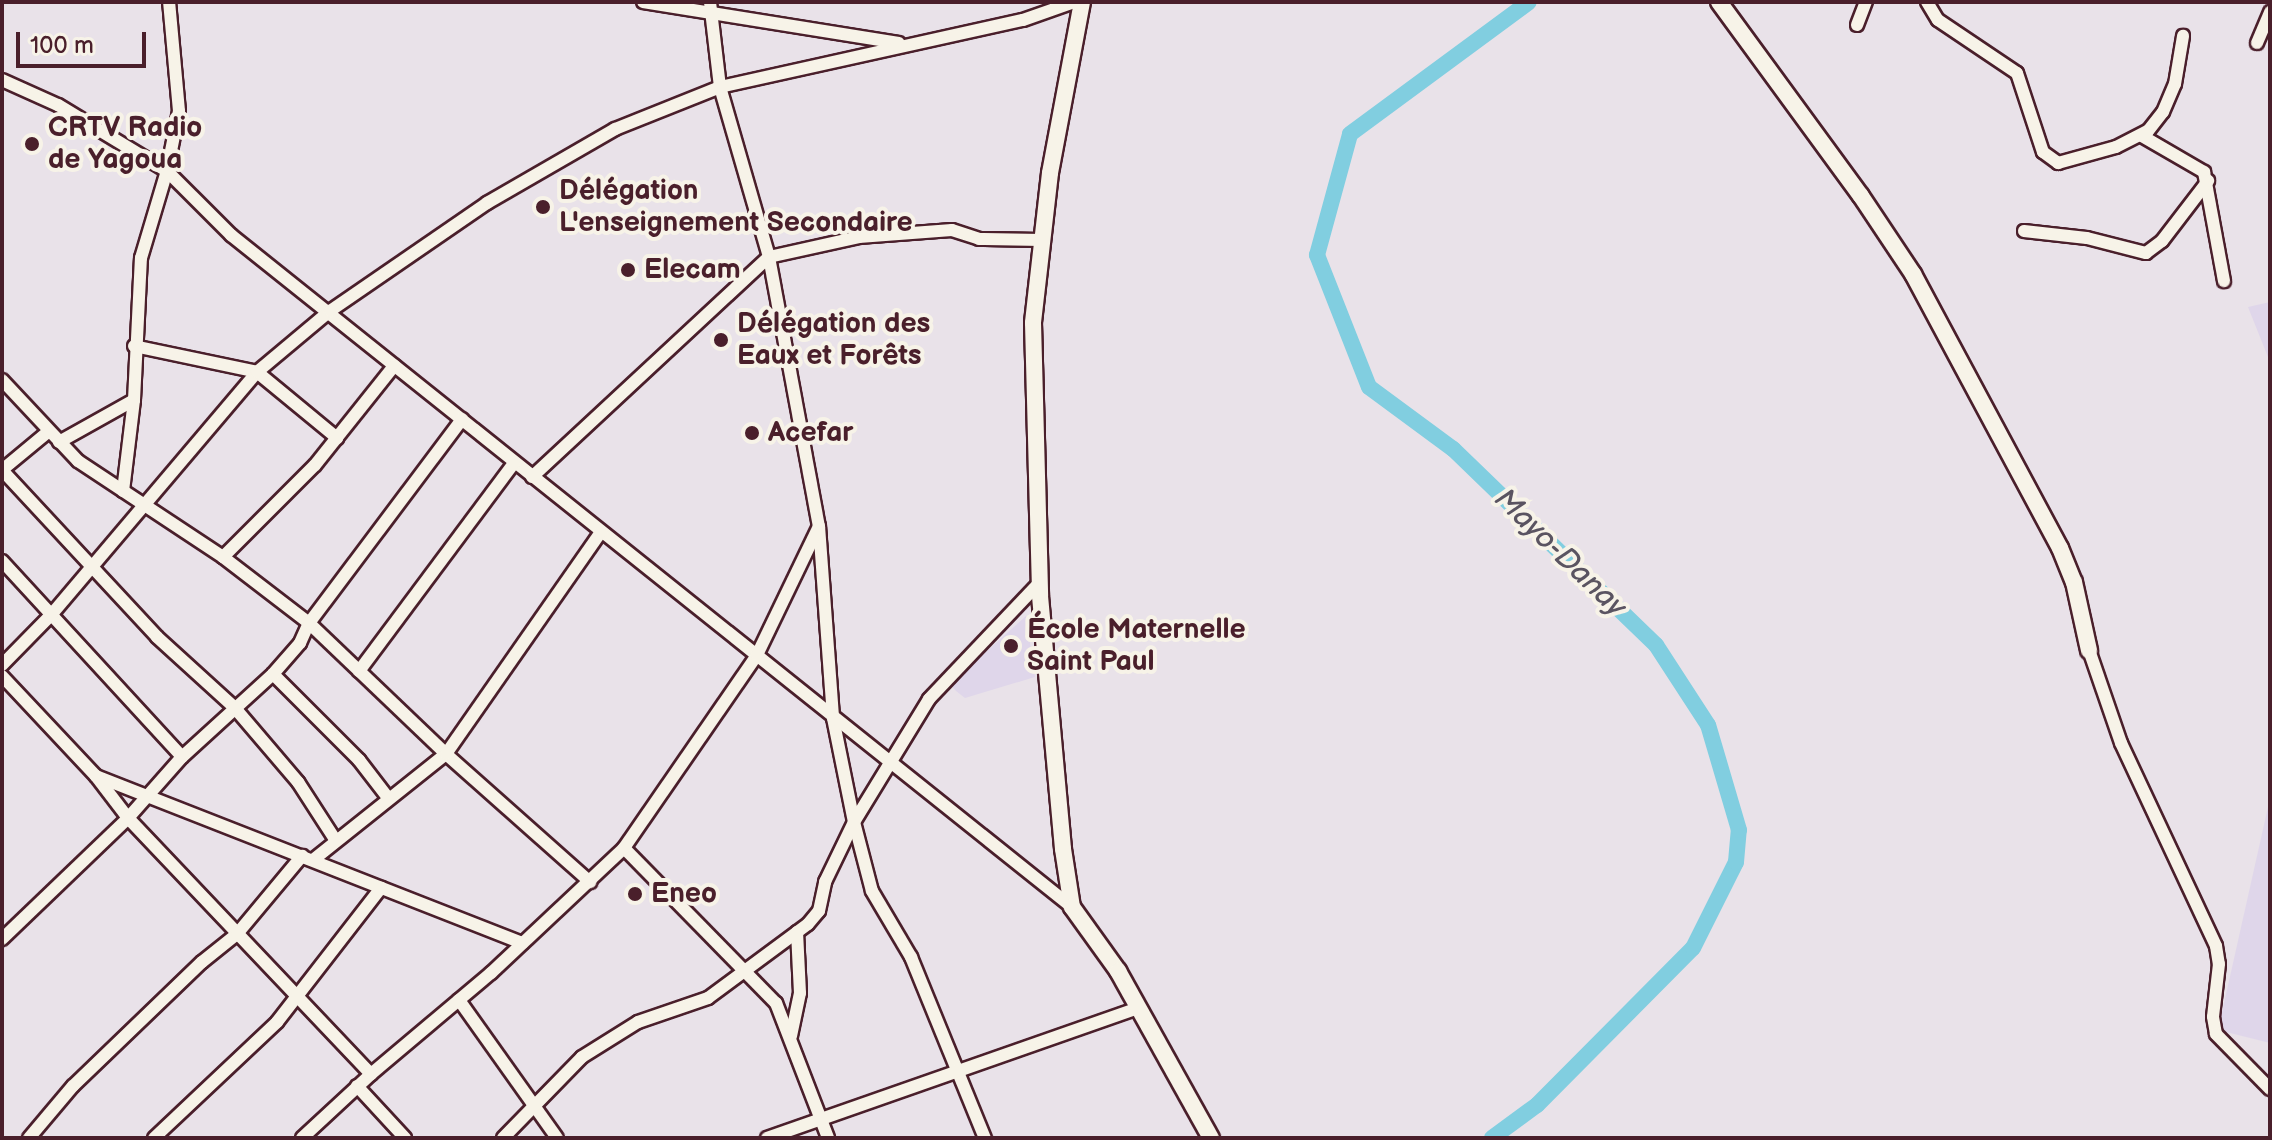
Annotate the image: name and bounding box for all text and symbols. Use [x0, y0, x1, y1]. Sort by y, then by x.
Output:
scale bar [20, 16, 150, 66]
text: 100 m [30, 31, 94, 60]
place label: CRTV Radio de Yagoua [48, 111, 202, 177]
marker: CRTV Radio de Yagoua [23, 135, 41, 153]
place label: Délégation L'enseignement Secondaire [559, 174, 913, 240]
marker: Délégation L'enseignement Secondaire [534, 198, 552, 216]
place label: Elecam [644, 253, 741, 287]
marker: Elecam [619, 261, 637, 279]
place label: Délégation des Eaux et Forêts [737, 307, 930, 373]
marker: Délégation des Eaux et Forêts [712, 331, 730, 349]
place label: Acefar [768, 416, 853, 450]
marker: Acefar [743, 424, 761, 442]
water label: Mayo-Danay [1487, 481, 1633, 625]
place label: École Maternelle Saint Paul [1027, 613, 1246, 679]
marker: École Maternelle Saint Paul [1002, 637, 1020, 655]
place label: Eneo [651, 877, 717, 911]
marker: Eneo [626, 885, 644, 903]

